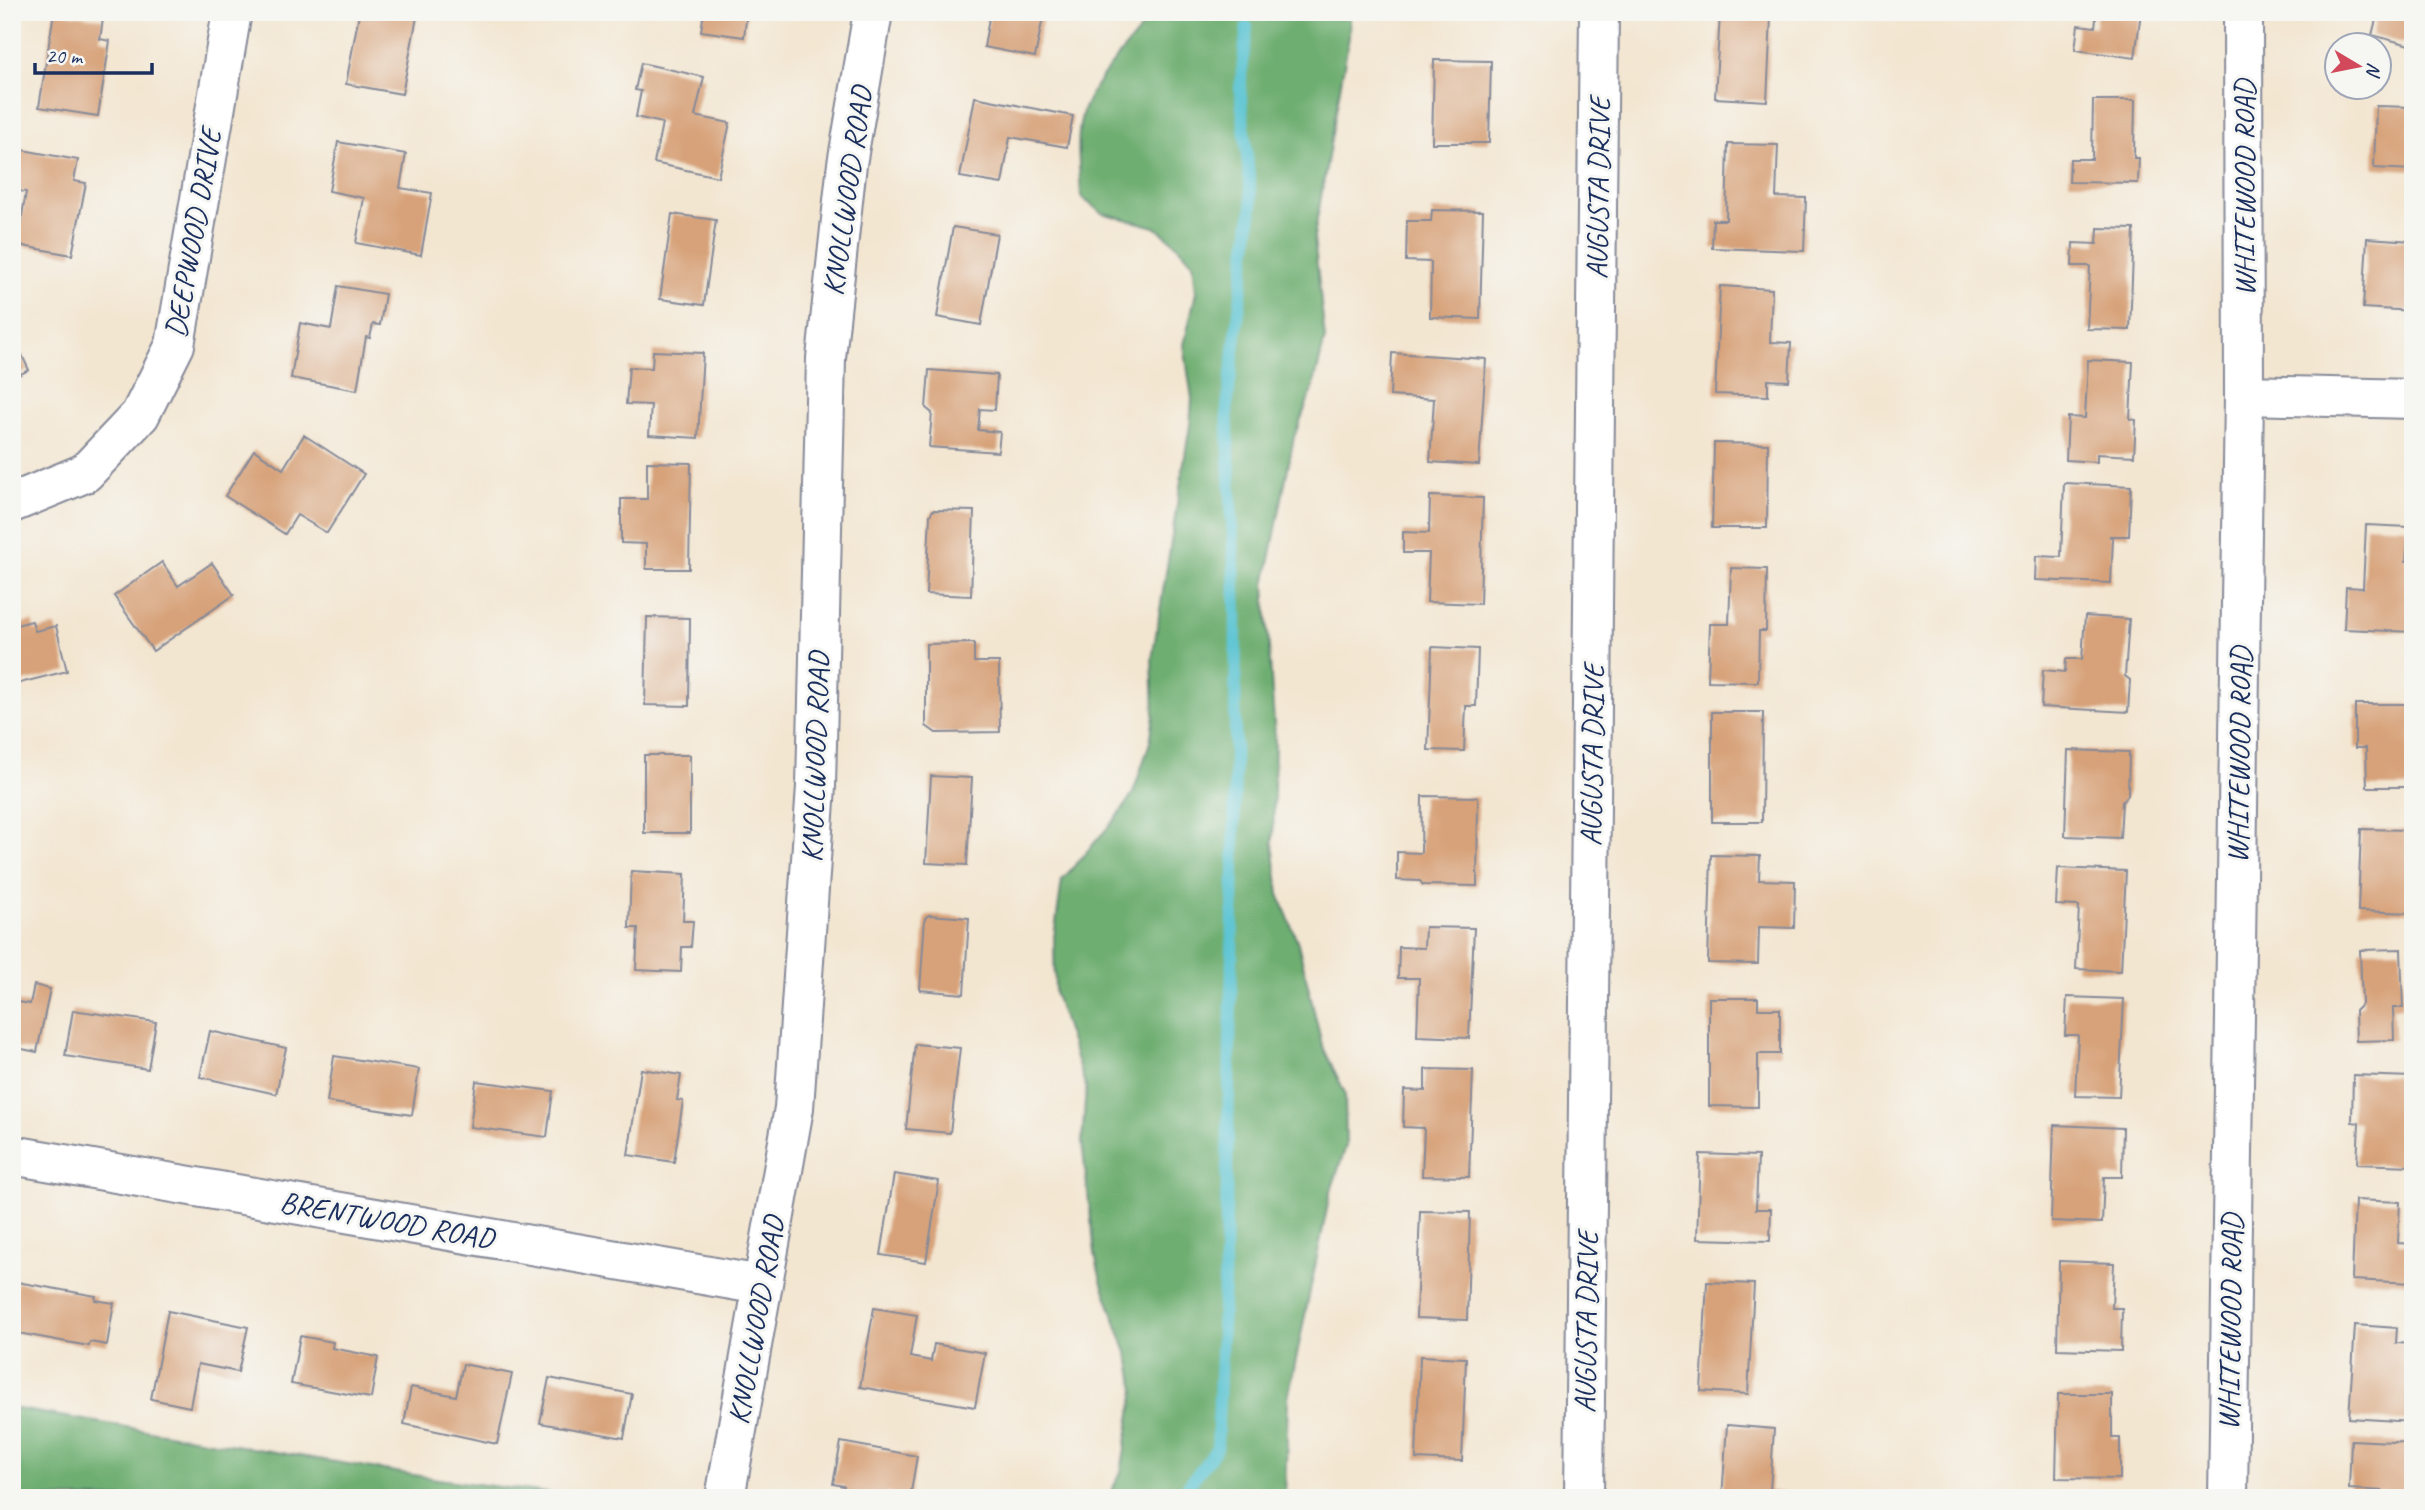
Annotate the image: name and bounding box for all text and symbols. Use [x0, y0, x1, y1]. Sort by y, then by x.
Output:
scale bar [35, 32, 152, 76]
north arrow [2324, 32, 2394, 102]
text: 20 m [46, 43, 84, 69]
text: N [2360, 61, 2387, 80]
street label: WHITEWOOD ROAD [2225, 77, 2263, 296]
street label: KNOLLWOOD ROAD [814, 81, 881, 298]
street label: AUGUSTA DRIVE [1577, 93, 1619, 279]
street label: DEEPWOOD DRIVE [156, 122, 231, 340]
street label: WHITEWOOD ROAD [2218, 644, 2260, 863]
street label: KNOLLWOOD ROAD [792, 648, 838, 863]
street label: AUGUSTA DRIVE [1571, 660, 1613, 846]
street label: BRENTWOOD ROAD [277, 1183, 499, 1258]
street label: KNOLLWOOD ROAD [719, 1210, 793, 1427]
street label: WHITEWOOD ROAD [2209, 1211, 2251, 1430]
street label: AUGUSTA DRIVE [1565, 1227, 1607, 1413]

